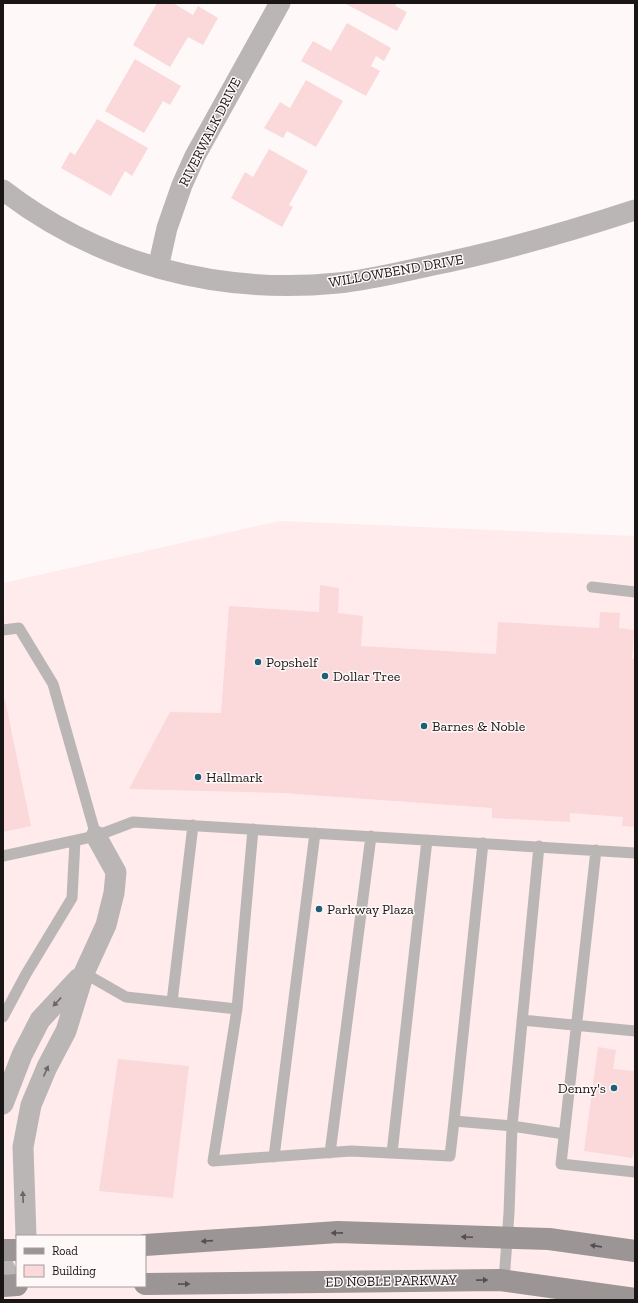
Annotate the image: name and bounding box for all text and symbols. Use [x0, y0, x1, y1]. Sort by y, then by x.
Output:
street label: RIVERWALK DRIVE [175, 75, 245, 189]
street label: WILLOWBEND DRIVE [328, 251, 464, 291]
place label: Popshelf [266, 654, 319, 671]
marker: Popshelf [253, 657, 263, 667]
place label: Dollar Tree [333, 668, 401, 685]
marker: Dollar Tree [320, 671, 330, 681]
place label: Barnes & Noble [432, 718, 526, 735]
marker: Barnes & Noble [419, 721, 429, 731]
place label: Hallmark [206, 769, 263, 786]
marker: Hallmark [193, 772, 203, 782]
place label: Parkway Plaza [327, 901, 414, 918]
marker: Parkway Plaza [314, 904, 324, 914]
one-way arrow [53, 997, 62, 1007]
one-way arrow [43, 1064, 49, 1076]
place label: Denny's [558, 1080, 606, 1097]
marker: Denny's [609, 1083, 619, 1093]
one-way arrow [20, 1191, 27, 1203]
one-way arrow [331, 1229, 343, 1236]
one-way arrow [461, 1233, 473, 1240]
legend [16, 1235, 146, 1287]
one-way arrow [201, 1237, 213, 1244]
one-way arrow [590, 1243, 602, 1249]
text: Road [52, 1244, 78, 1258]
text: Building [52, 1264, 96, 1278]
street label: ED NOBLE PARKWAY [325, 1271, 457, 1291]
one-way arrow [476, 1277, 489, 1283]
one-way arrow [178, 1280, 190, 1287]

